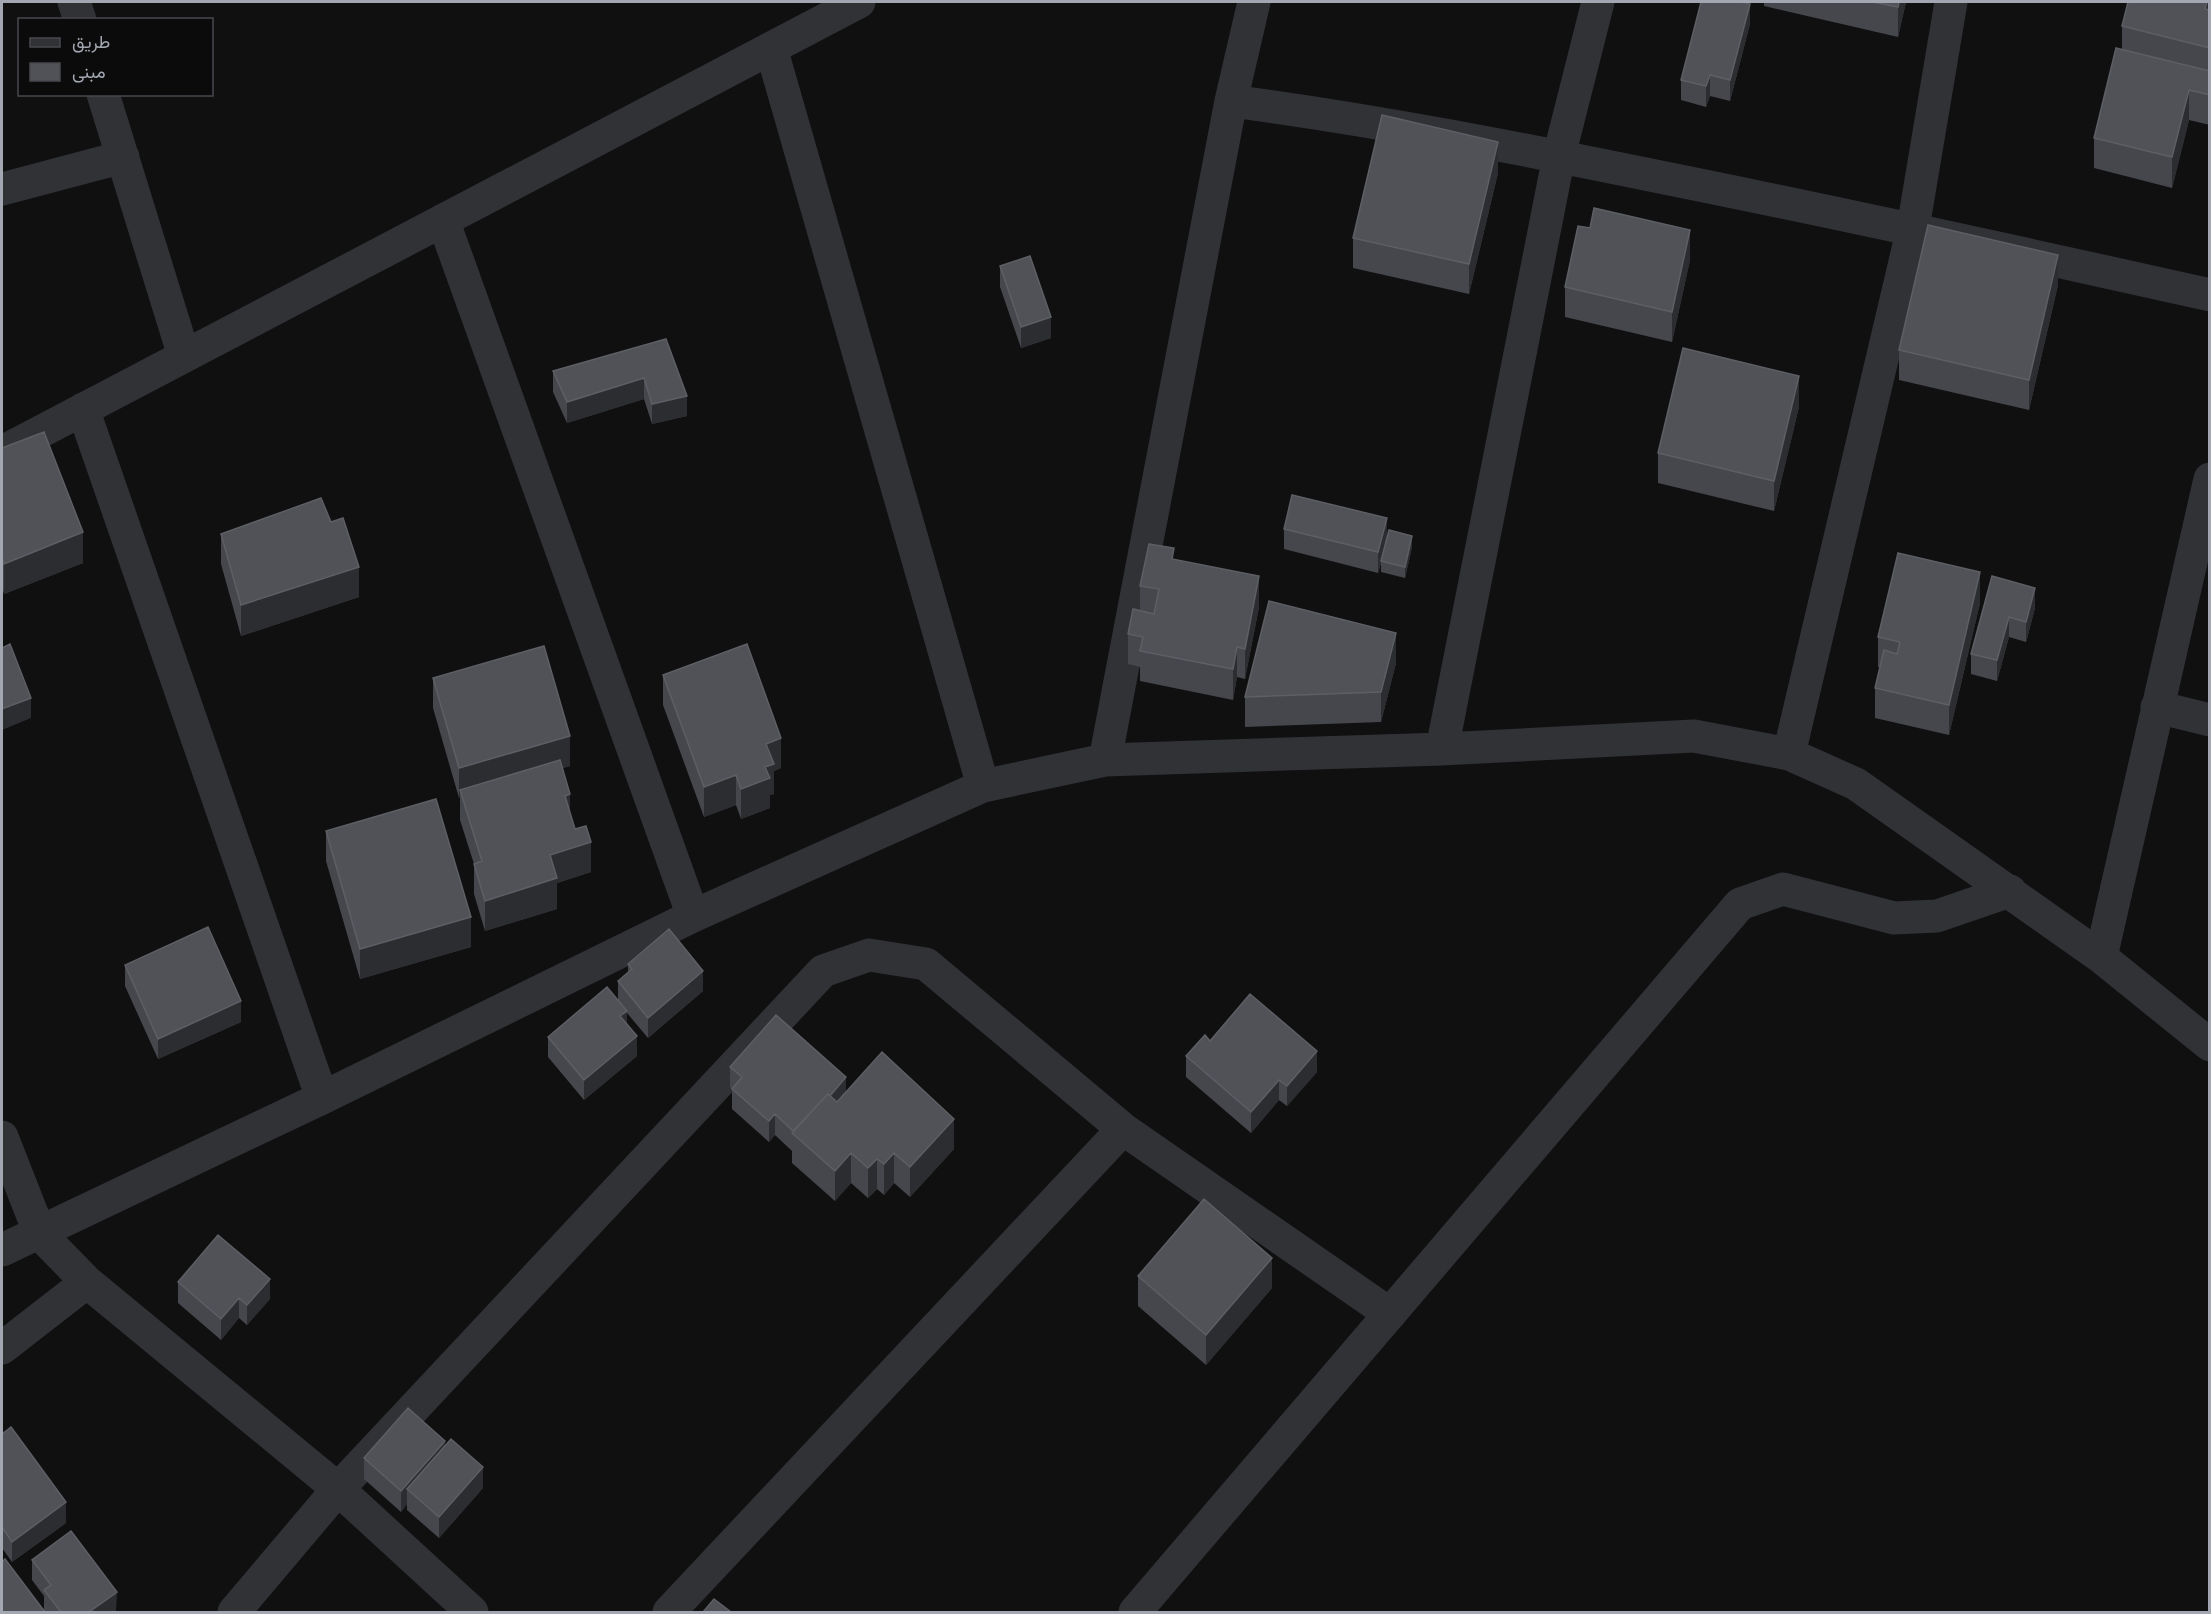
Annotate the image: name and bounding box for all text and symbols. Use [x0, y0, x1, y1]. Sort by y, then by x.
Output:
legend [18, 18, 213, 96]
text: طريق [72, 30, 110, 53]
text: مبنى [72, 60, 106, 83]

